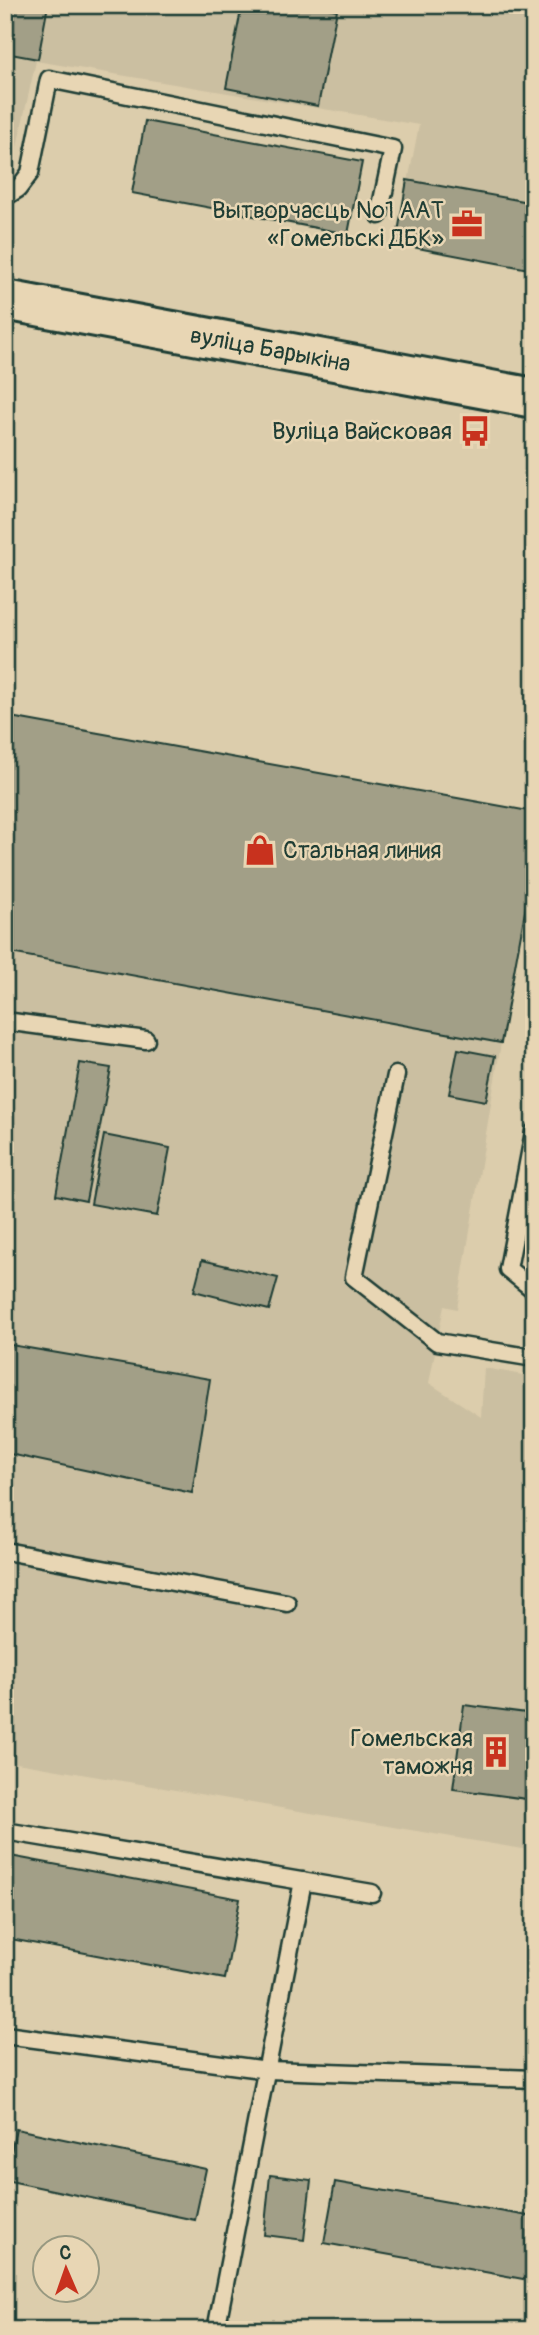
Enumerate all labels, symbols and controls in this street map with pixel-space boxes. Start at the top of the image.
place label: Вытворчасць №1 ААТ «Гомельскі ДБК» [212,196,444,253]
office icon: Вытворчасць №1 ААТ «Гомельскі ДБК» [450,207,484,241]
street label: вуліца Барыкіна [188,321,353,379]
bus stop icon: Вуліца Вайсковая [458,414,492,448]
place label: Вуліца Вайсковая [272,417,452,446]
shop icon: Стальная линия [243,833,277,867]
place label: Стальная линия [283,836,442,865]
place label: Гомельская таможня [350,1724,473,1781]
building icon: Гомельская таможня [479,1735,513,1769]
north arrow [32,2234,102,2304]
text: С [59,2241,72,2265]

